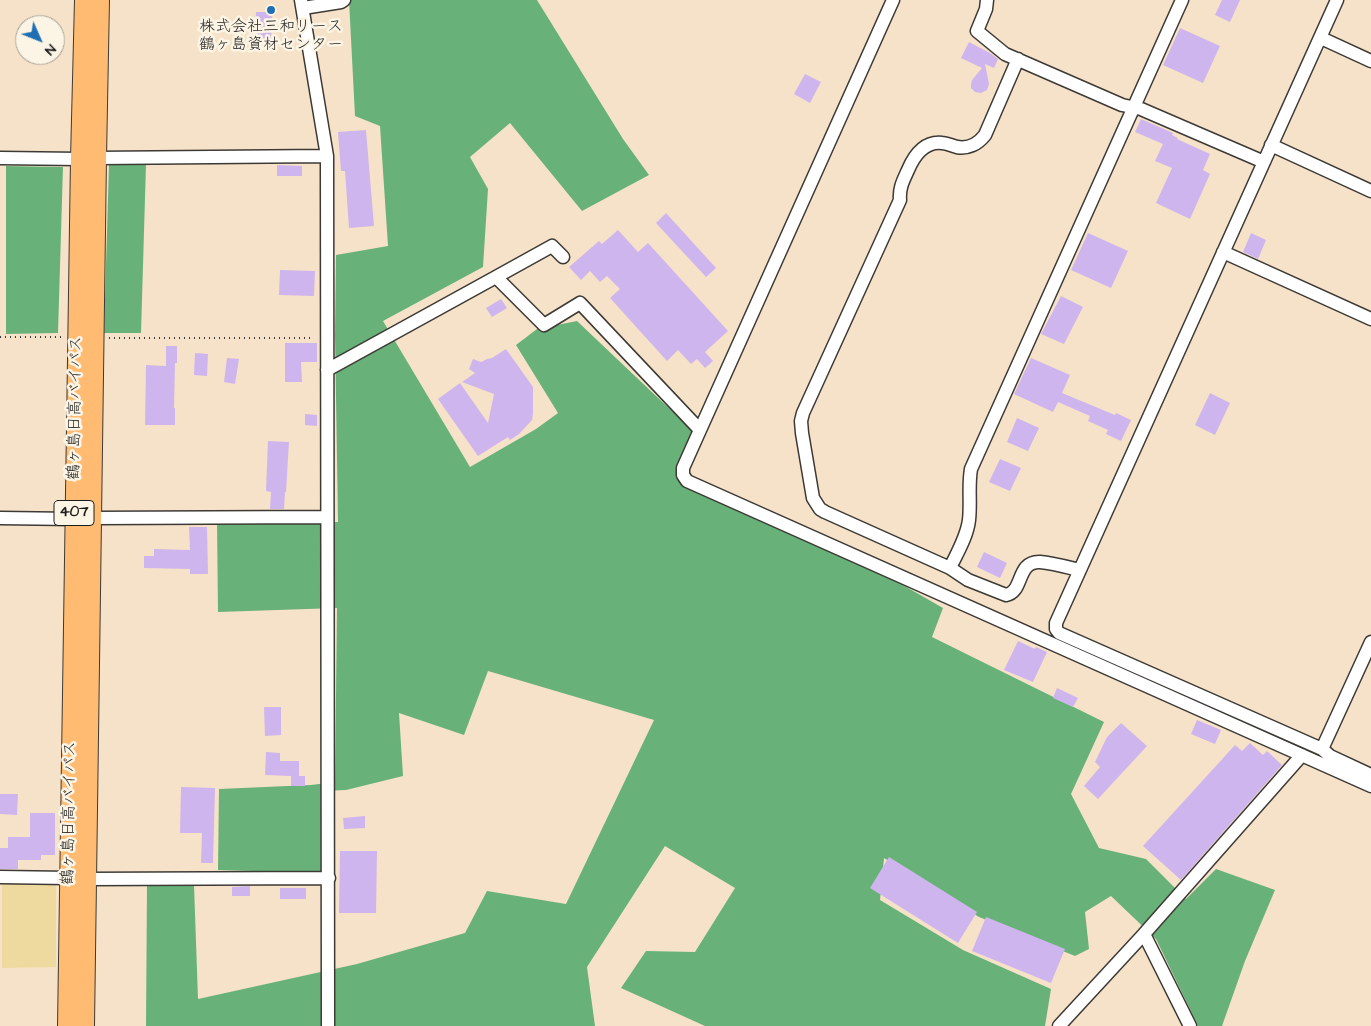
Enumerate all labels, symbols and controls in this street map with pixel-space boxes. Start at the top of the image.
marker: 株式会社三和リース 鶴ヶ島資材センター [265,4,277,16]
north arrow [15,15,65,65]
place label: 株式会社三和リース 鶴ヶ島資材センター [199,18,343,56]
text: N [40,40,60,60]
street label: 鶴ヶ島日高バイパス [65,336,87,480]
road number: 407 [54,500,94,526]
street label: 鶴ヶ島日高バイパス [59,741,81,885]

